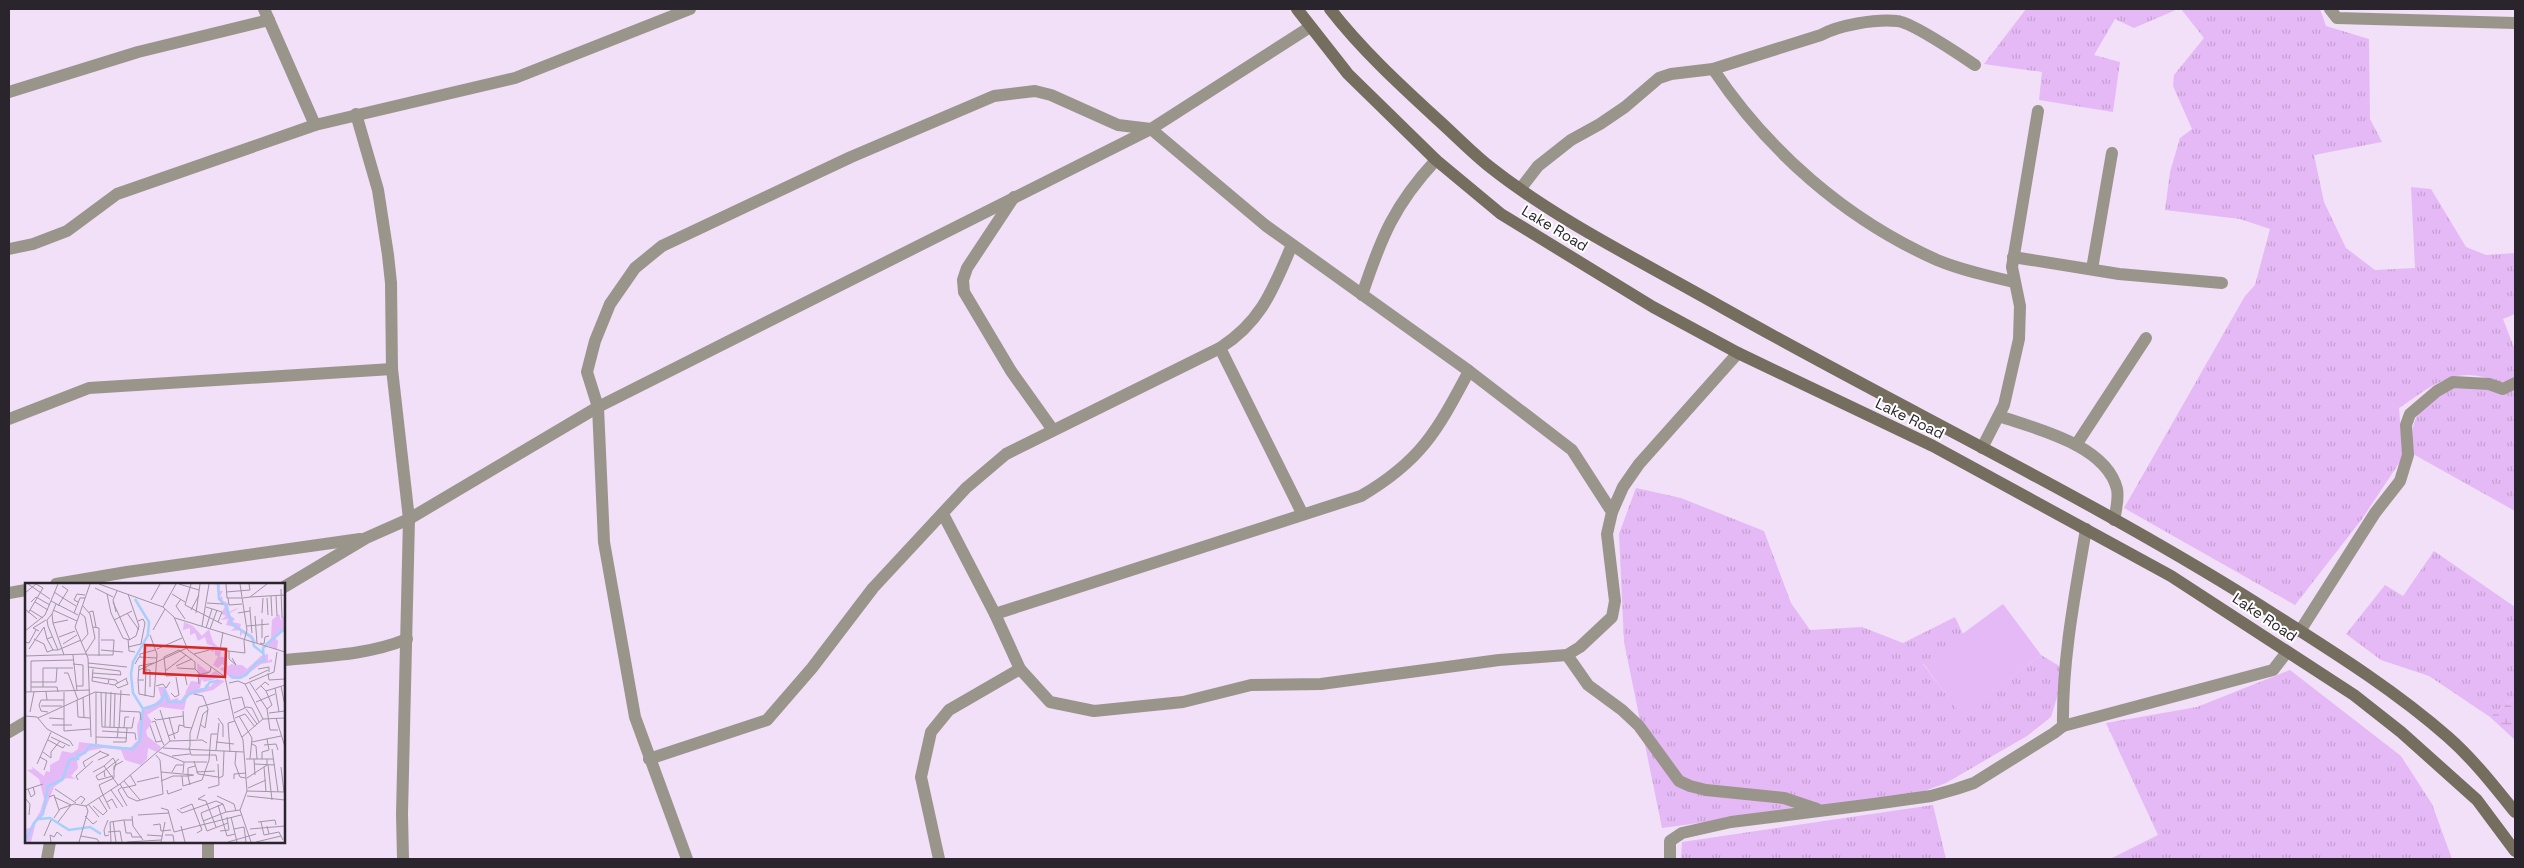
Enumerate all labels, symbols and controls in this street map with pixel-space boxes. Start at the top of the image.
street label: Lake Road [1518,201,1592,255]
street label: Lake Road [1873,393,1947,443]
inset map [25,583,285,843]
street label: Lake Road [2229,588,2301,646]

